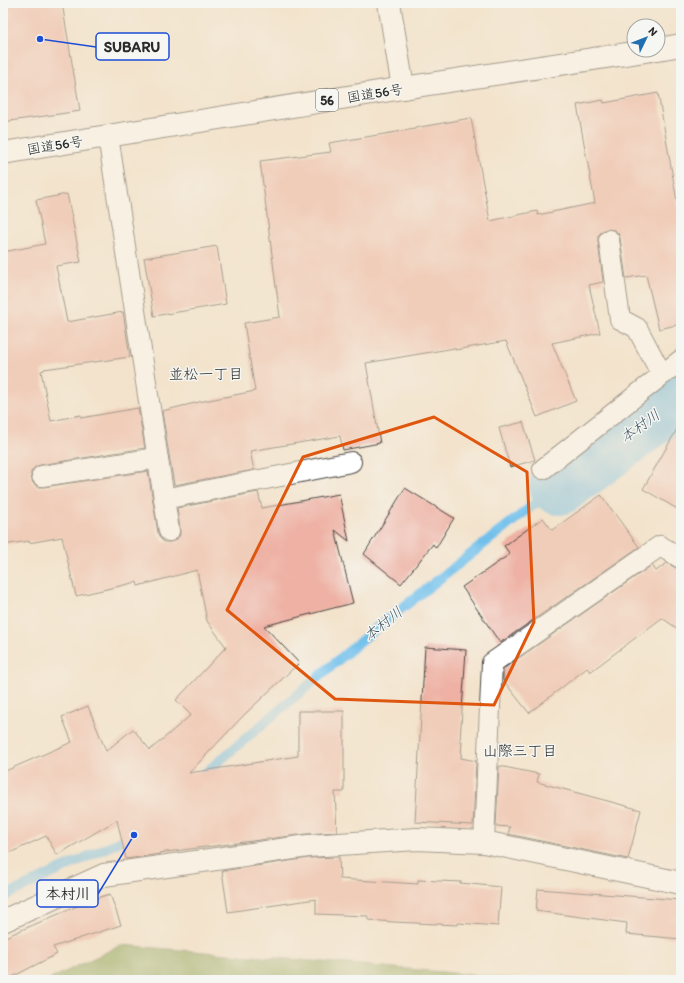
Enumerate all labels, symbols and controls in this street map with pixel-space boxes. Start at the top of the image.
north arrow [626,18,666,58]
text: N [646,24,660,39]
callout: SUBARU [96,33,169,60]
text: SUBARU [104,38,160,56]
street label: 国道56号 [346,81,404,106]
road number: 56 [316,89,338,111]
street label: 国道56号 [26,133,84,158]
district label: 並松一丁目 [168,365,244,383]
water label: 本村川 [617,405,663,447]
water label: 本村川 [360,603,406,645]
district label: 山際三丁目 [482,742,558,760]
callout: 本村川 [37,880,98,907]
text: 本村川 [45,885,91,903]

